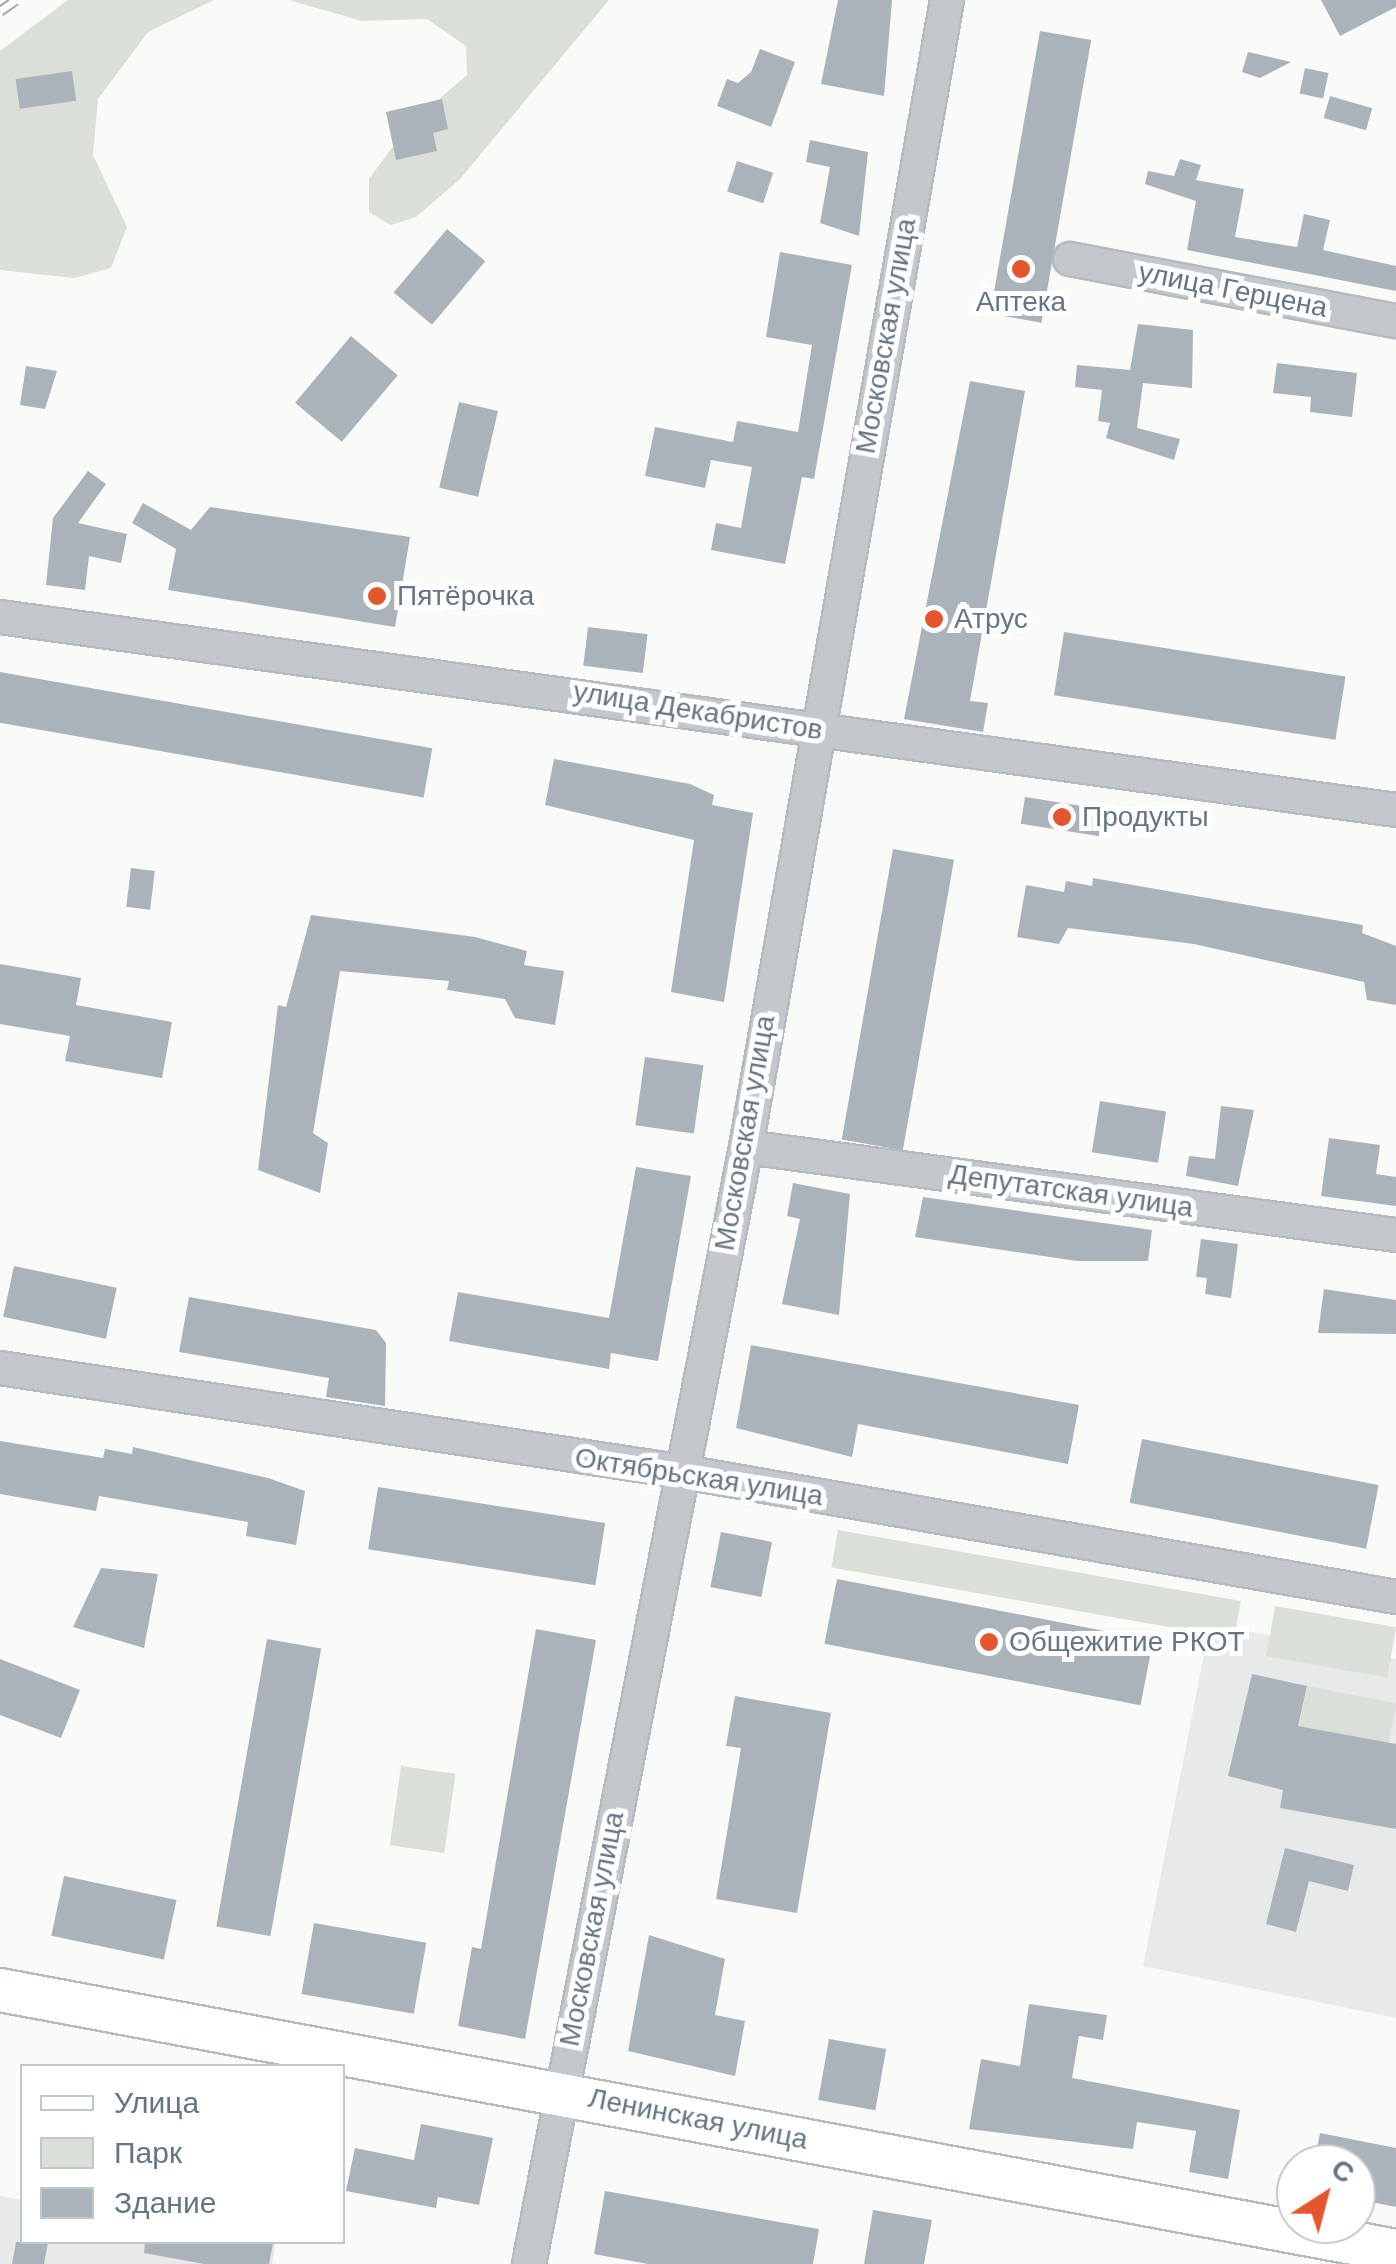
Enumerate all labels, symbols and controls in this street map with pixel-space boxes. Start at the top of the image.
street label: Московская улица [849,216,923,456]
street label: улица Герцена [1136,255,1330,325]
marker: Аптека [1010,258,1032,280]
place label: Аптека [976,285,1066,319]
place label: Пятёрочка [397,579,534,613]
marker: Пятёрочка [366,585,388,607]
place label: Атрус [954,602,1028,636]
marker: Атрус [923,608,945,630]
street label: улица Декабристов [571,675,825,747]
place label: Продукты [1082,800,1209,834]
marker: Продукты [1051,806,1073,828]
street label: Московская улица [708,1013,782,1253]
street label: Депутатская улица [947,1157,1195,1225]
street label: Октябрьская улица [572,1441,826,1513]
place label: Общежитие РКОТ [1009,1625,1245,1659]
marker: Общежитие РКОТ [978,1631,1000,1653]
street label: Московская улица [553,1809,631,2049]
legend [20,2064,345,2244]
street label: Ленинская улица [585,2081,811,2157]
text: Улица [114,2086,199,2119]
text: Парк [114,2136,182,2169]
north arrow [1276,2144,1376,2244]
text: С [1325,2152,1360,2189]
text: Здание [114,2186,216,2219]

